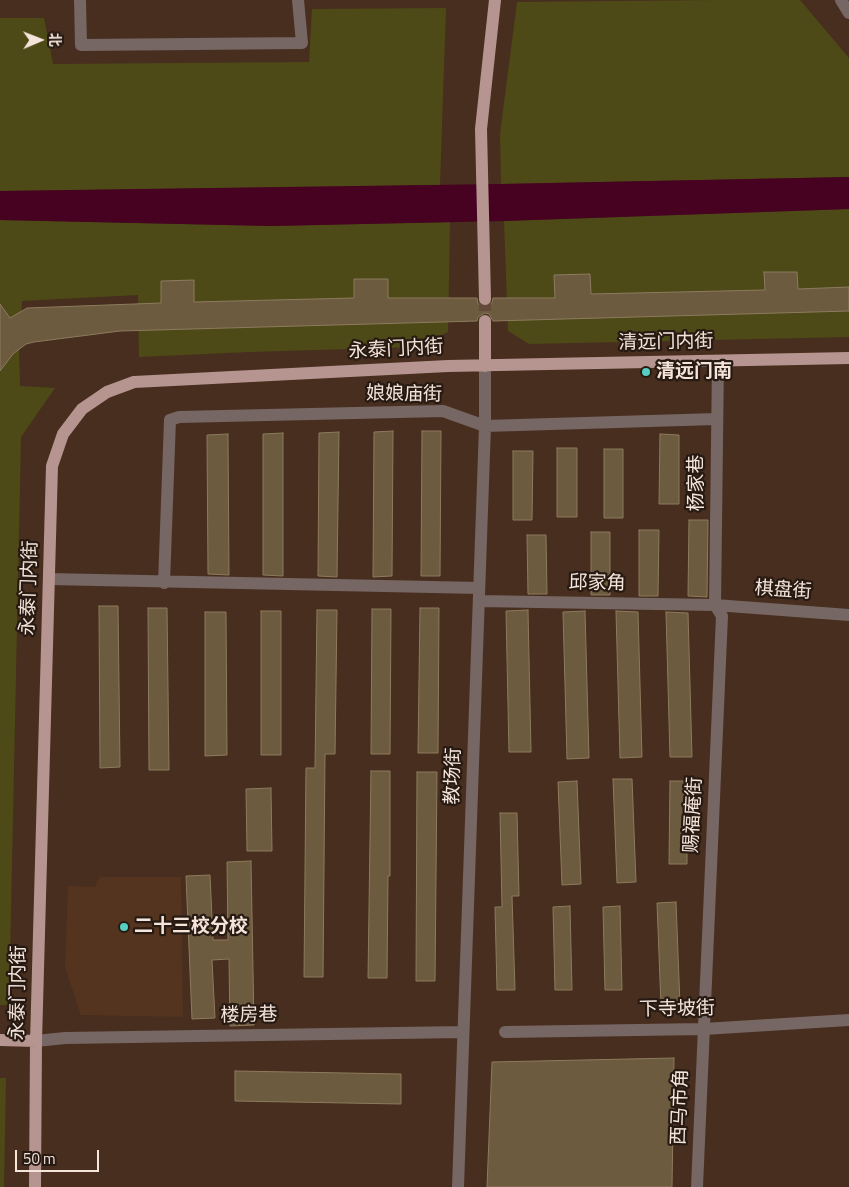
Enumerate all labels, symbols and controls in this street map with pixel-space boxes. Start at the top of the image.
north arrow [15,15,65,65]
text: 北 [45,33,66,47]
street label: 清远门内街 [618,331,714,355]
street label: 永泰门内街 [348,336,444,364]
place label: 清远门南 [656,361,732,383]
marker: 清远门南 [640,366,652,378]
street label: 娘娘庙街 [366,383,442,407]
street label: 杨家巷 [686,455,708,511]
street label: 永泰门内街 [17,540,43,636]
street label: 邱家角 [568,572,626,596]
street label: 棋盘街 [754,578,812,604]
street label: 教场街 [442,747,466,805]
street label: 赐福庵街 [681,776,707,854]
place label: 二十三校分校 [134,916,248,938]
marker: 二十三校分校 [118,921,130,933]
street label: 永泰门内街 [7,945,31,1041]
street label: 下寺坡街 [639,998,715,1022]
street label: 楼房巷 [220,1004,278,1028]
street label: 西马市角 [668,1069,694,1145]
scale bar [18,1140,101,1172]
text: 50 m [23,1147,56,1170]

